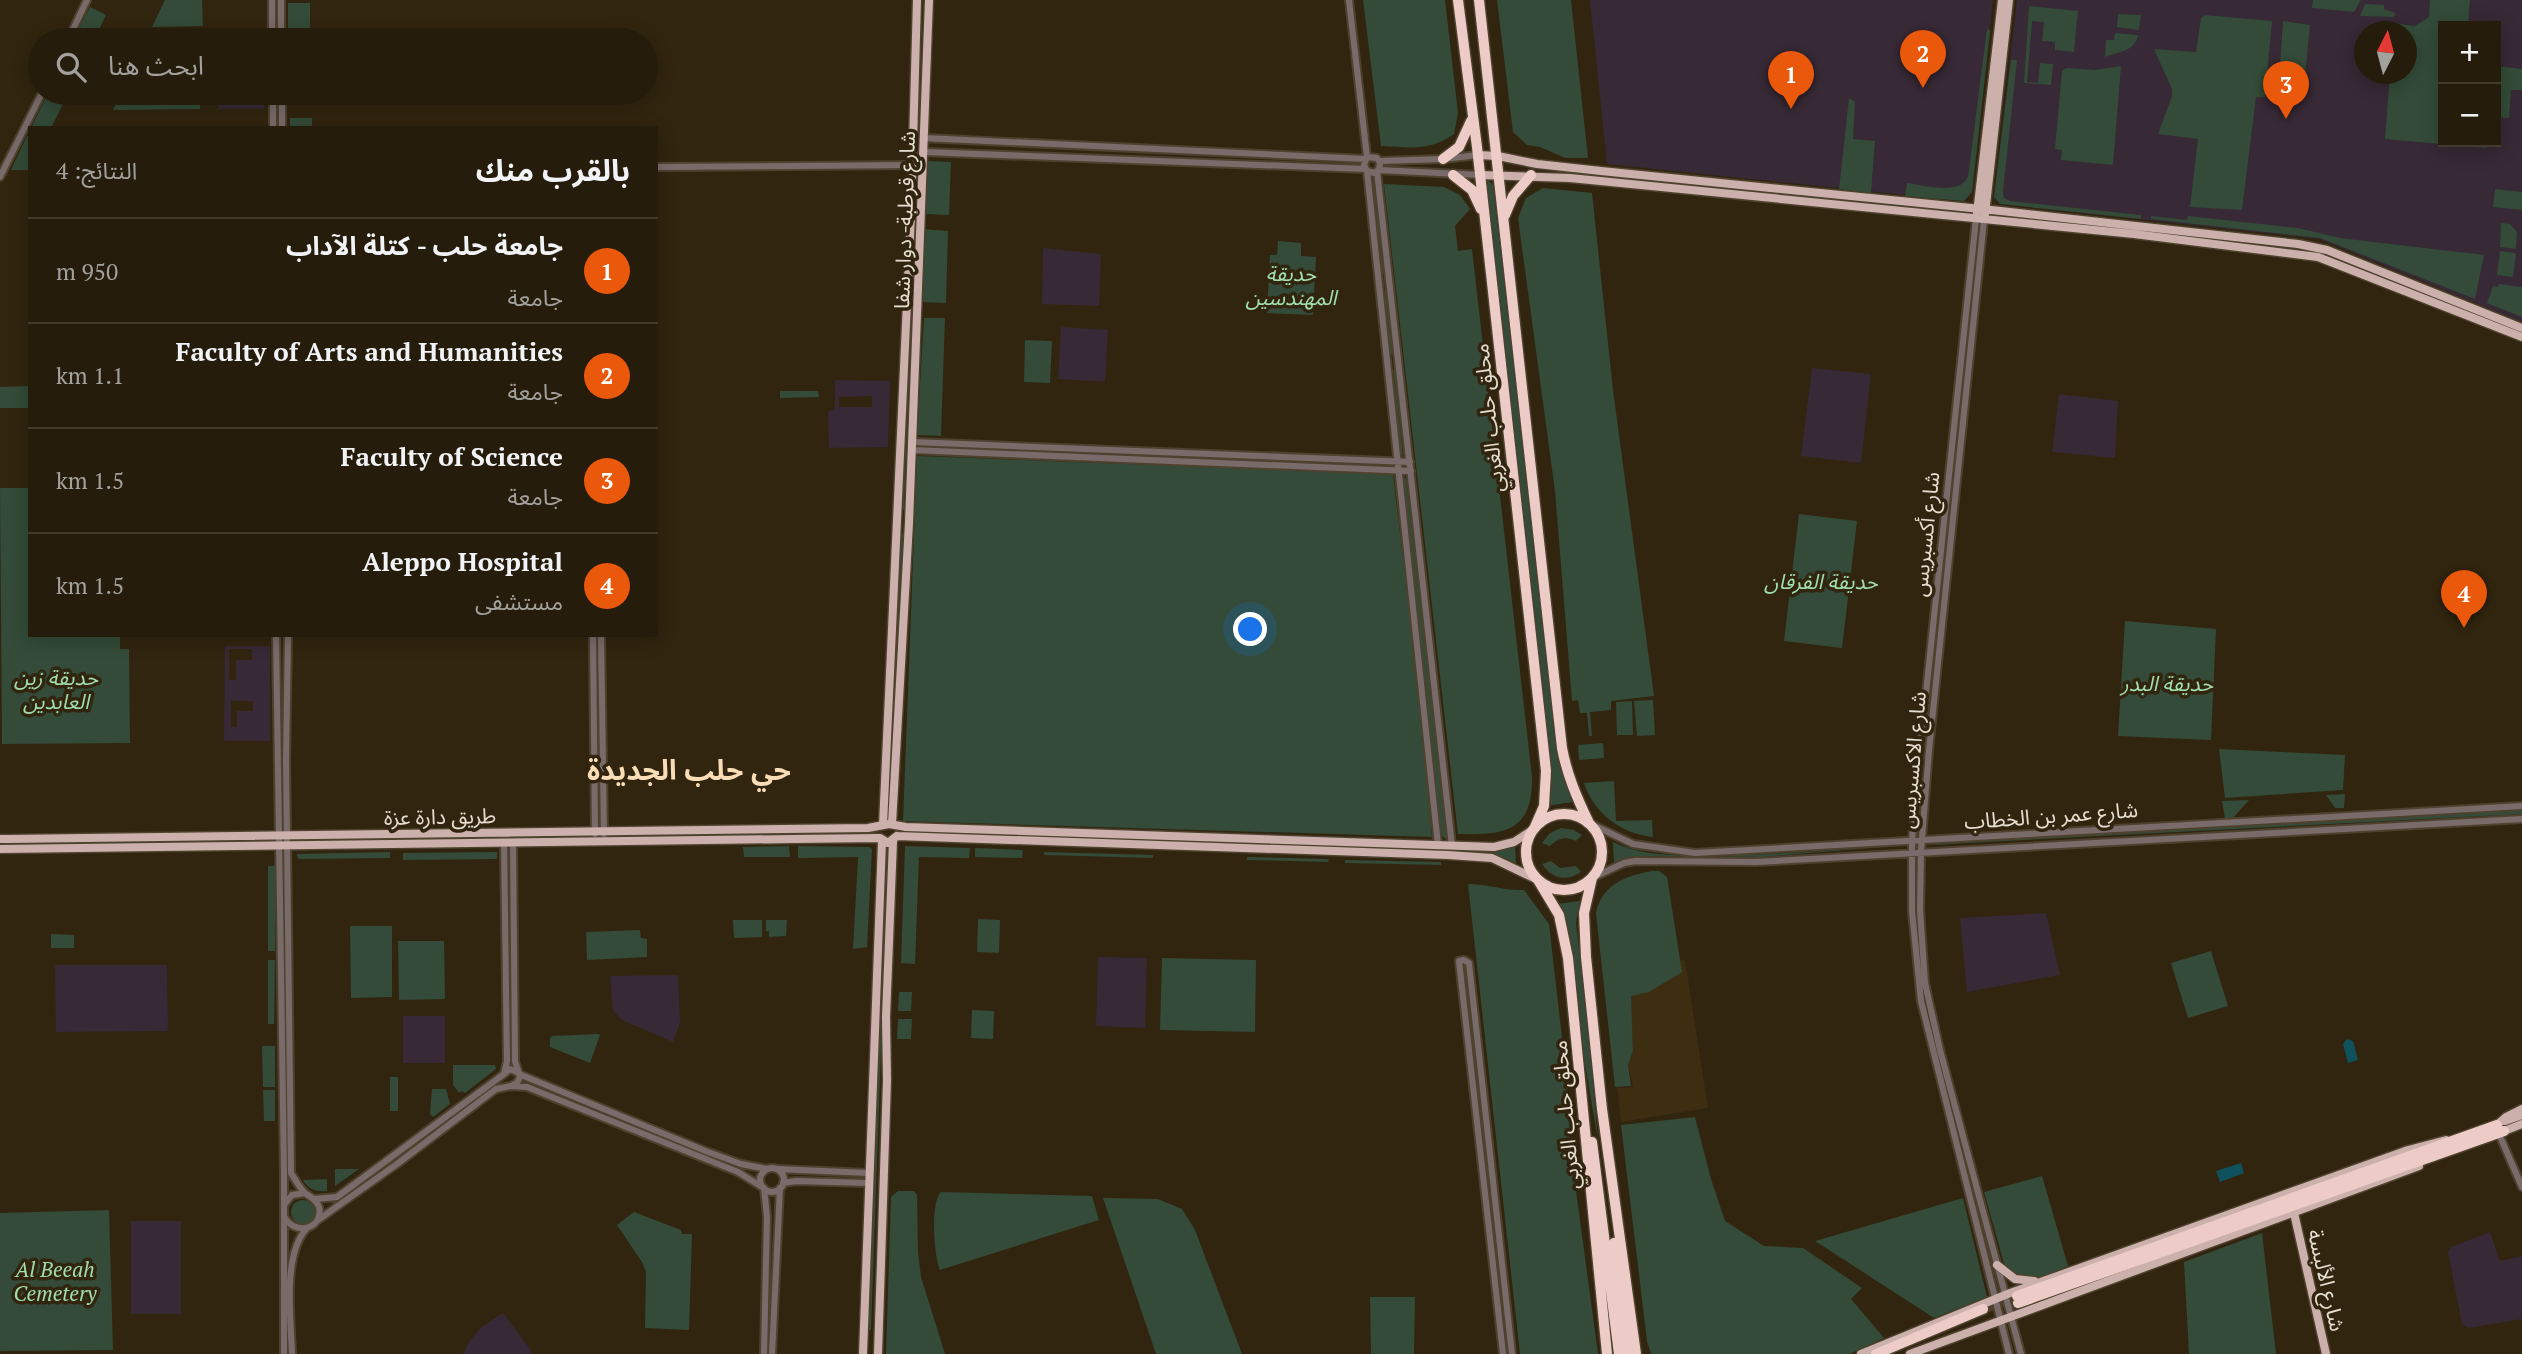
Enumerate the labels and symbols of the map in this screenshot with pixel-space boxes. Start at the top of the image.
north arrow [2354,21,2417,84]
pin: 2 [1900,30,1946,88]
pin: 1 [1768,51,1814,109]
pin: 3 [2263,61,2309,119]
street label: شارع قرطبة- دوار شفا [887,131,923,310]
park label: حديقة المهندسين [1245,259,1339,311]
street label: محلق حلب الغربي [1466,342,1513,494]
street label: شارع أكسبريس [1905,470,1947,598]
park label: حديقة الفرقان [1764,567,1879,595]
pin: 4 [2441,570,2487,628]
your location [1233,612,1267,646]
park label: حديقة زين العابدين [14,663,99,715]
park label: حديقة البدر [2119,669,2214,697]
street label: شارع الاكسبريس [1892,690,1934,830]
district label: حي حلب الجديدة [587,751,791,792]
street label: شارع عمر بن الخطاب [1963,795,2139,837]
street label: طريق دارة عزة [384,801,496,831]
street label: محلق حلب الغربي [1545,1039,1588,1191]
street label: شارع الألبسة [2300,1226,2352,1334]
park label: Al Beeah Cemetery [13,1255,97,1307]

